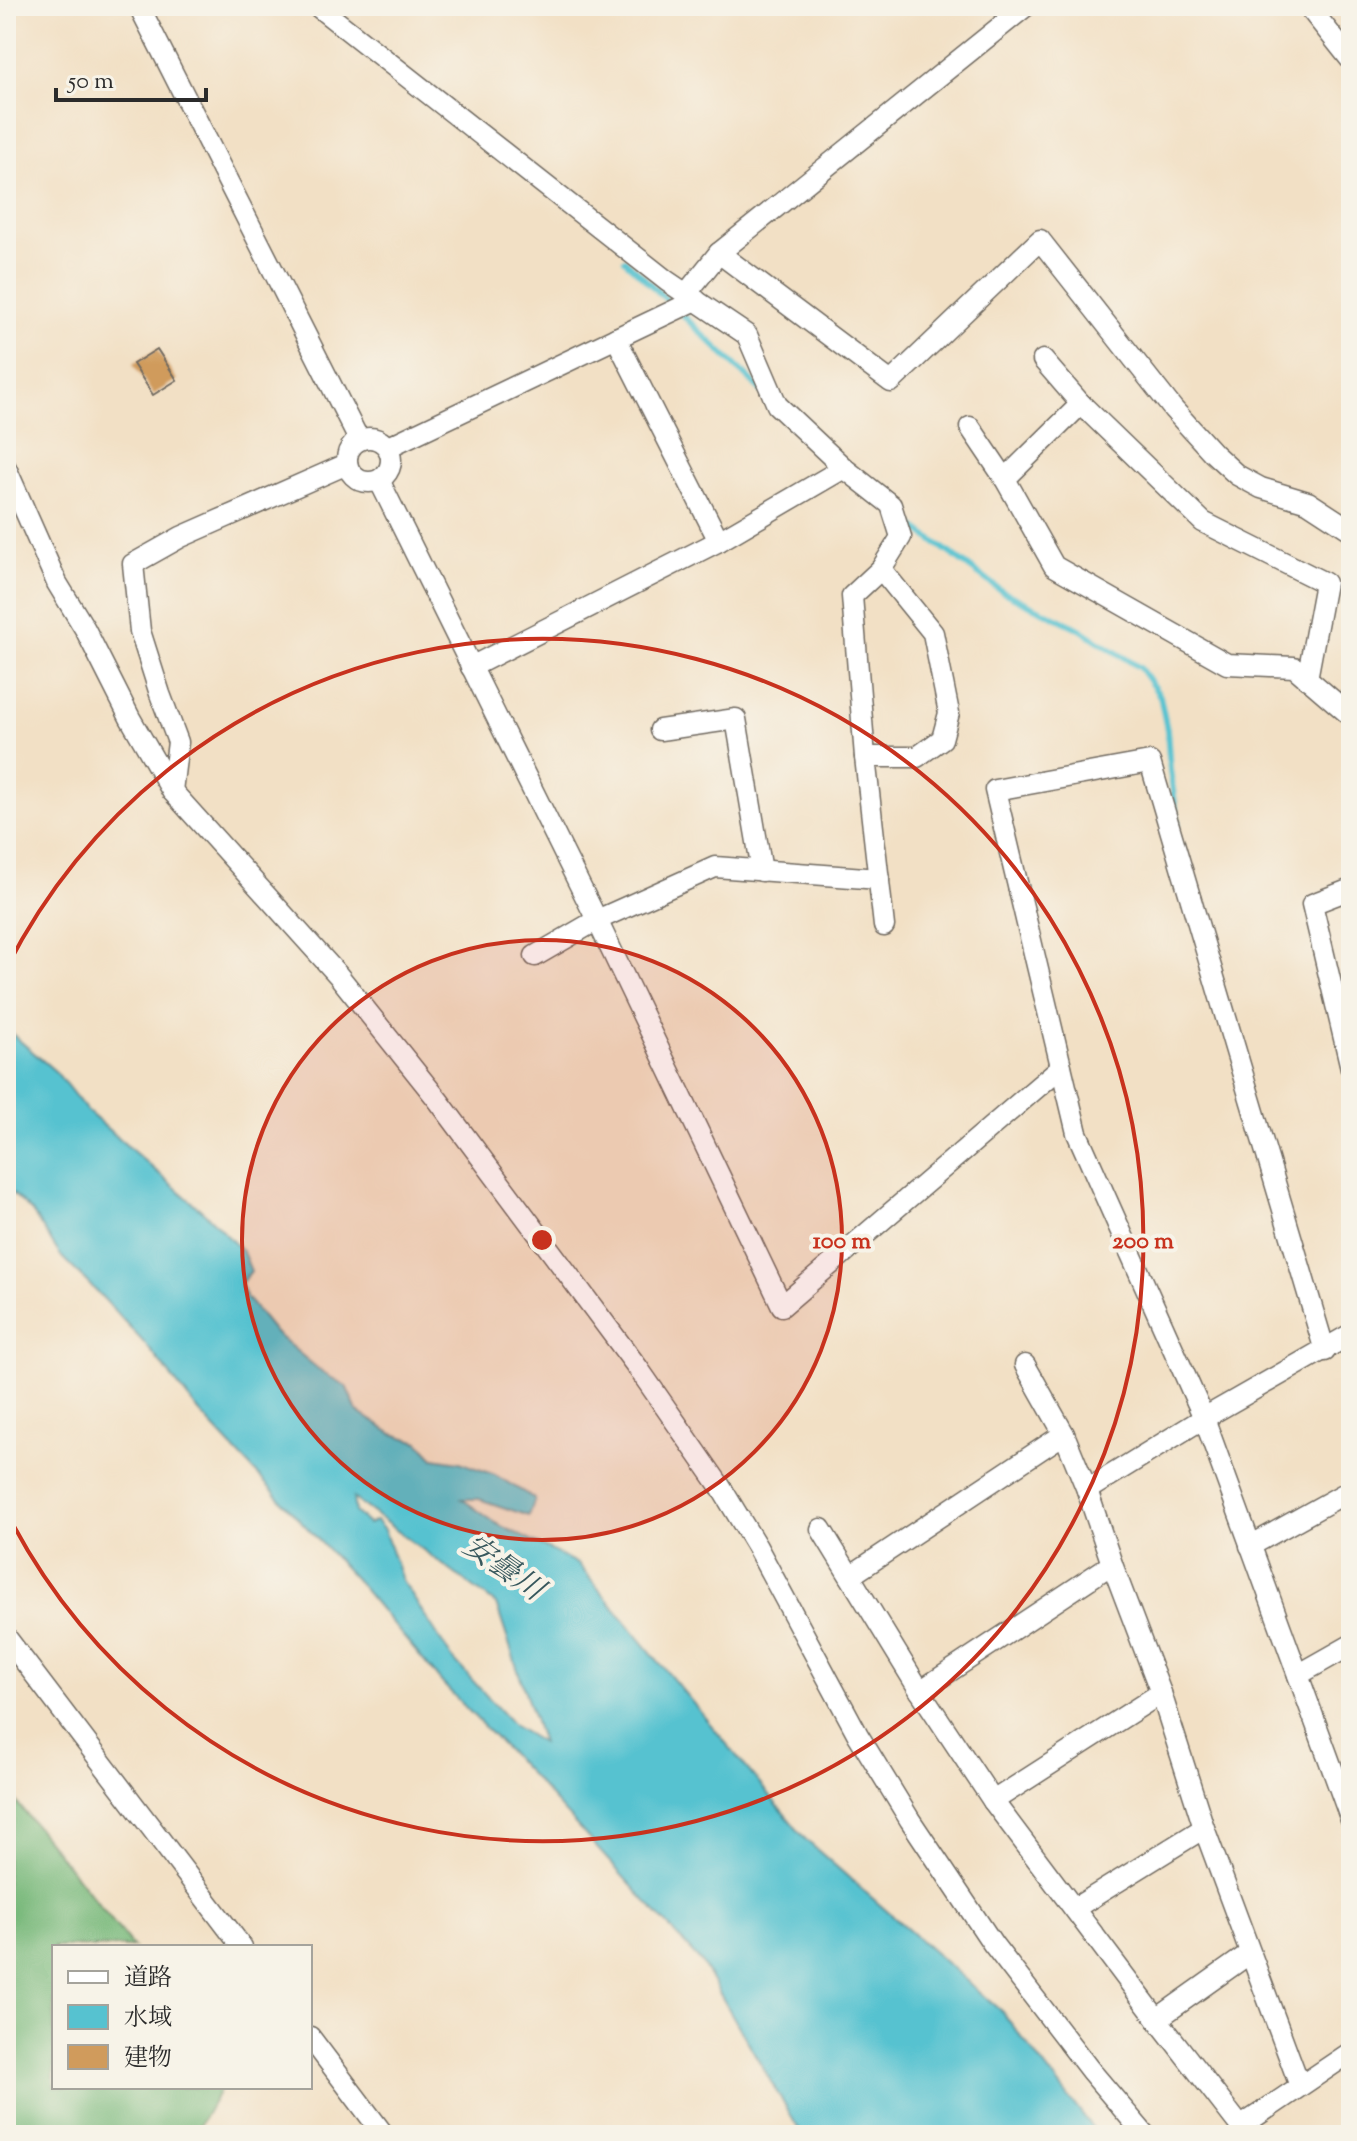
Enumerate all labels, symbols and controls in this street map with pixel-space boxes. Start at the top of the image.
scale bar [56,52,206,102]
text: 50 m [66,65,114,99]
text: 100 m [813,1225,871,1259]
text: 200 m [1112,1225,1174,1259]
centre of rings [528,1226,556,1254]
water label: 安曇川 [453,1526,554,1614]
legend [52,1945,312,2089]
text: 道路 [124,1962,172,1996]
text: 水域 [124,2002,172,2036]
text: 建物 [124,2042,172,2076]

